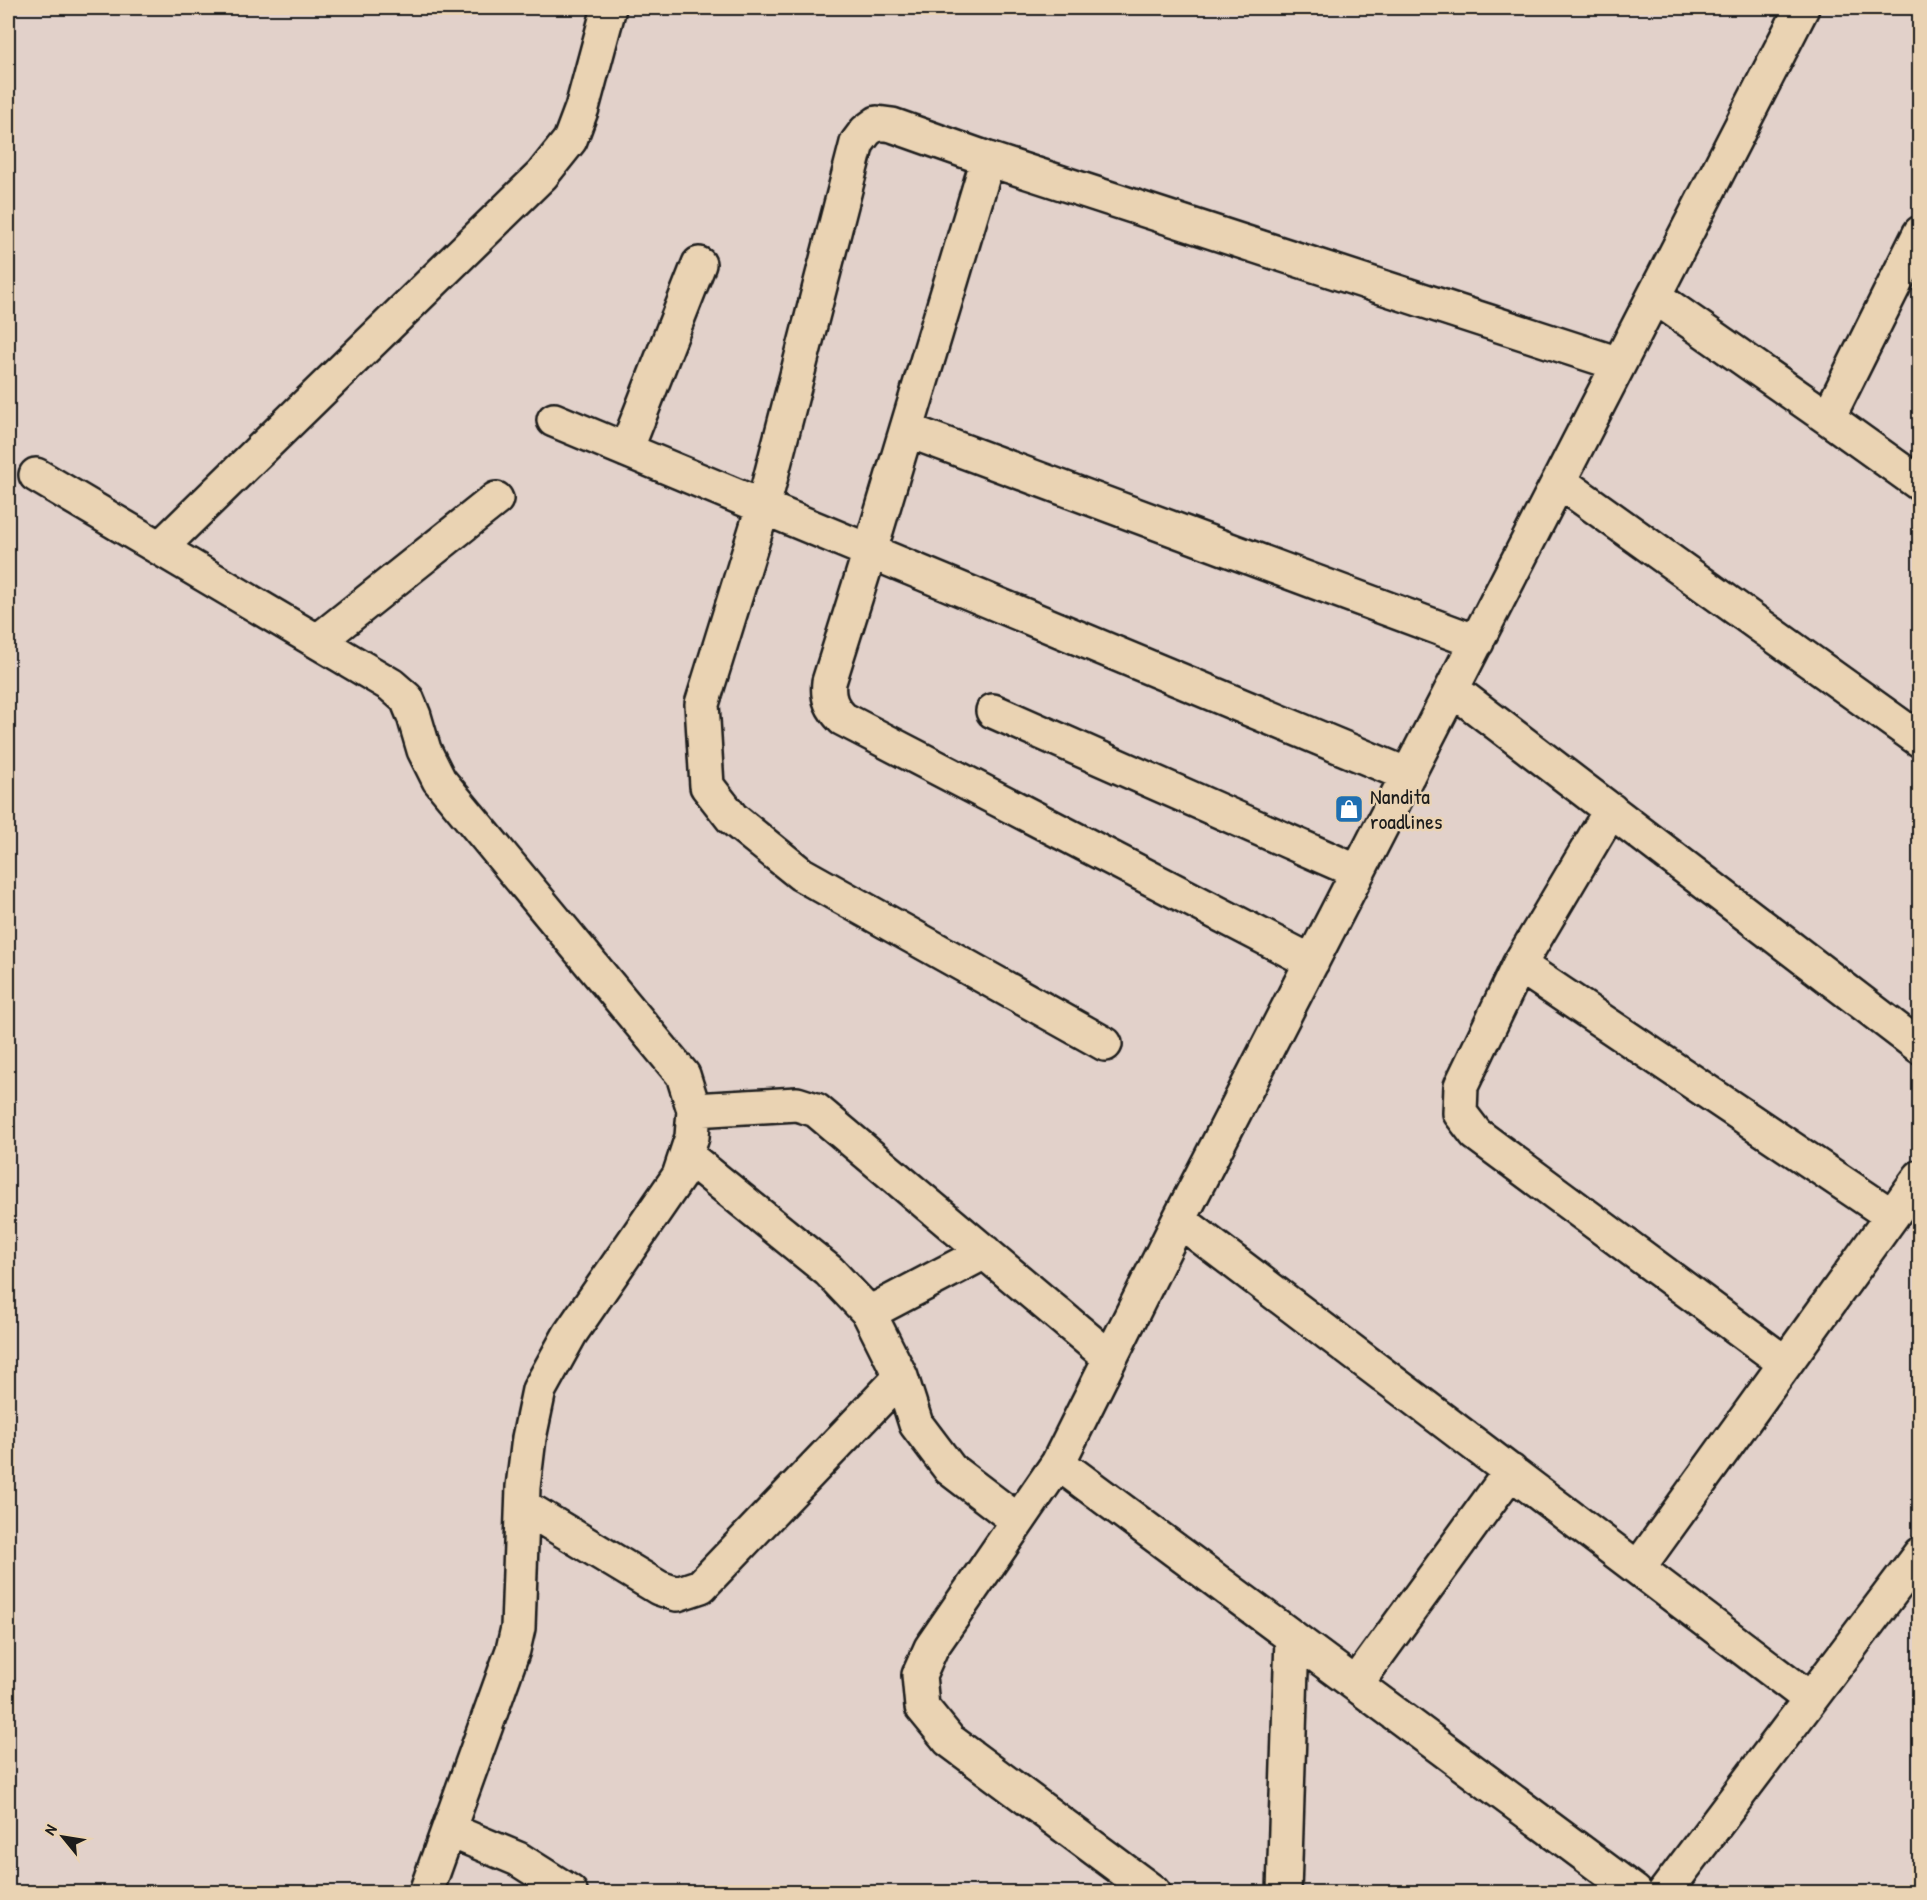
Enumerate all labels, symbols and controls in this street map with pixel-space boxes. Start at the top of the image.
place label: Nandita roadlines [1370,781,1443,836]
shop icon: Nandita roadlines [1333,793,1365,825]
north arrow [33,1807,93,1867]
text: N [38,1820,62,1839]

